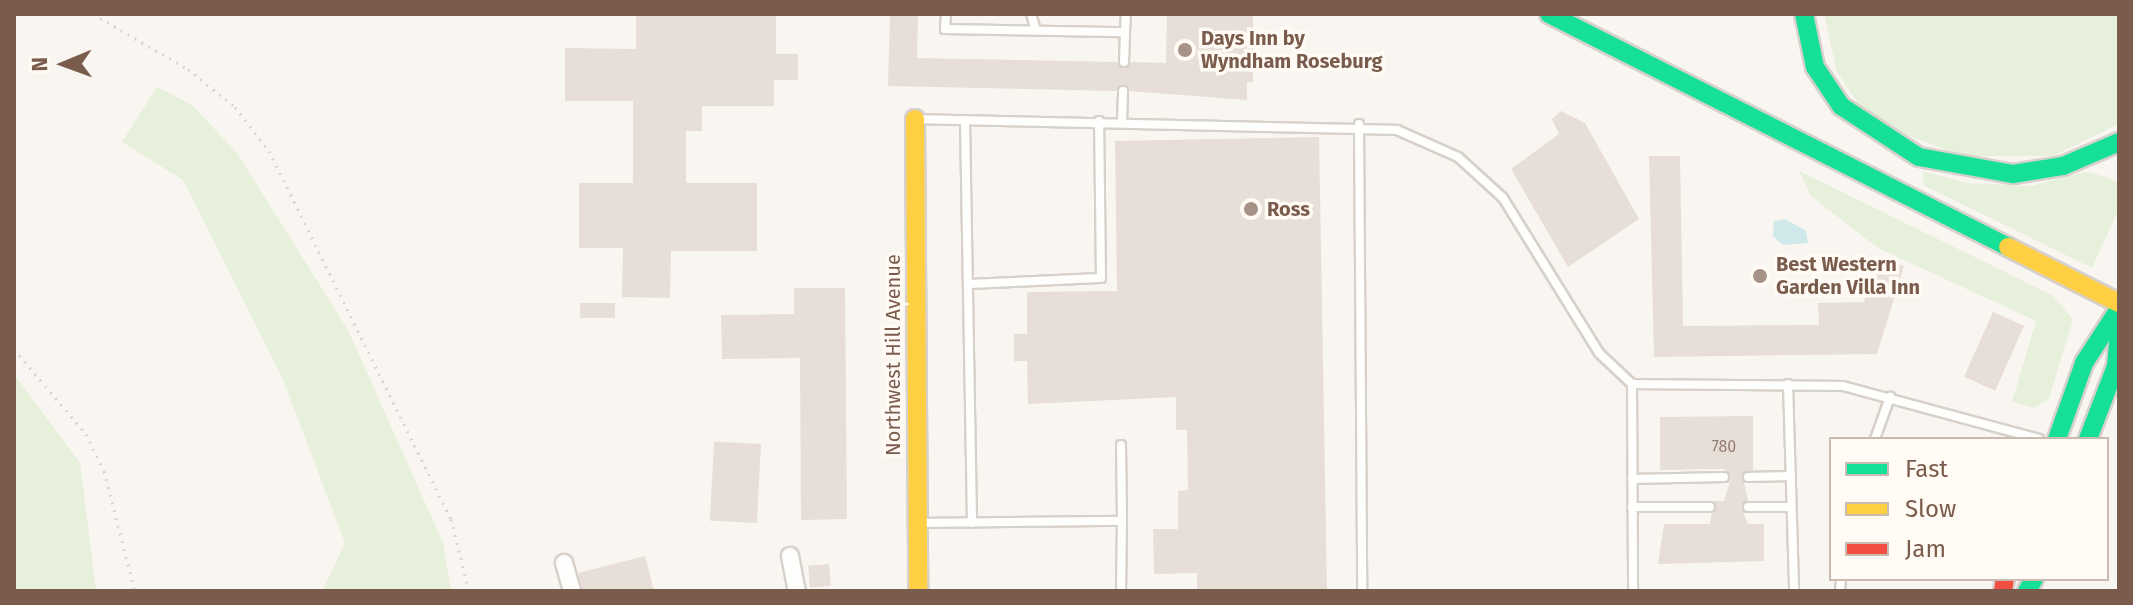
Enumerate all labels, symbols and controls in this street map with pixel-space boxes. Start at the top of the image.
north arrow [24,24,104,104]
place label: Days Inn by Wyndham Roseburg [1201,26,1383,73]
marker: Days Inn by Wyndham Roseburg [1176,41,1194,59]
text: N [26,57,53,72]
place label: Ross [1267,197,1310,221]
marker: Ross [1242,200,1260,218]
place label: Best Western Garden Villa Inn [1776,252,1920,299]
street label: Northwest Hill Avenue [881,254,905,456]
marker: Best Western Garden Villa Inn [1751,267,1769,285]
house number: 780 [1712,437,1736,457]
legend [1829,437,2109,581]
text: Fast [1905,455,1948,483]
text: Slow [1905,495,1956,523]
text: Jam [1905,535,1946,563]

